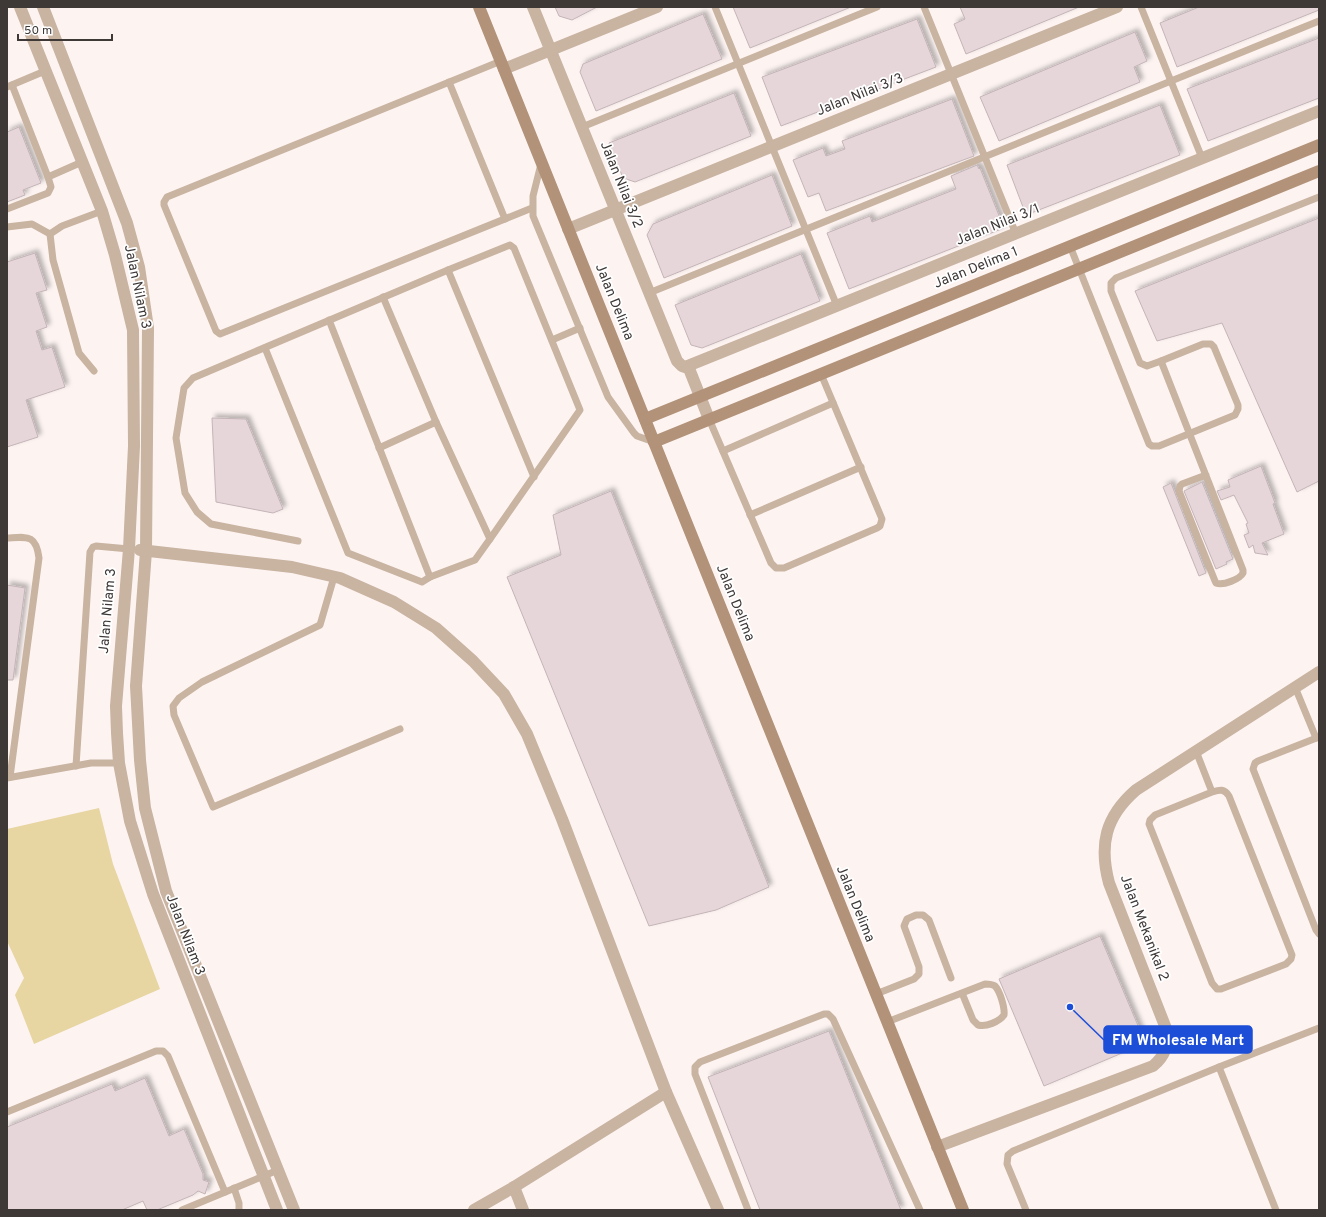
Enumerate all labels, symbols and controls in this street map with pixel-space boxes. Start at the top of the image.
scale bar [18,16,112,42]
text: 50 m [24,23,52,39]
street label: Jalan Nilai 3/3 [814,70,906,120]
street label: Jalan Nilai 3/2 [596,139,646,231]
street label: Jalan Nilai 3/1 [954,200,1042,250]
street label: Jalan Nilam 3 [120,243,154,331]
street label: Jalan Delima 1 [931,243,1021,293]
street label: Jalan Delima [591,261,637,343]
street label: Jalan Delima [712,562,758,644]
street label: Jalan Nilam 3 [96,568,120,654]
street label: Jalan Delima [832,863,878,945]
street label: Jalan Mekanikal 2 [1116,873,1172,983]
street label: Jalan Nilam 3 [162,892,208,978]
callout: FM Wholesale Mart [1104,1026,1252,1053]
text: FM Wholesale Mart [1112,1032,1244,1051]

